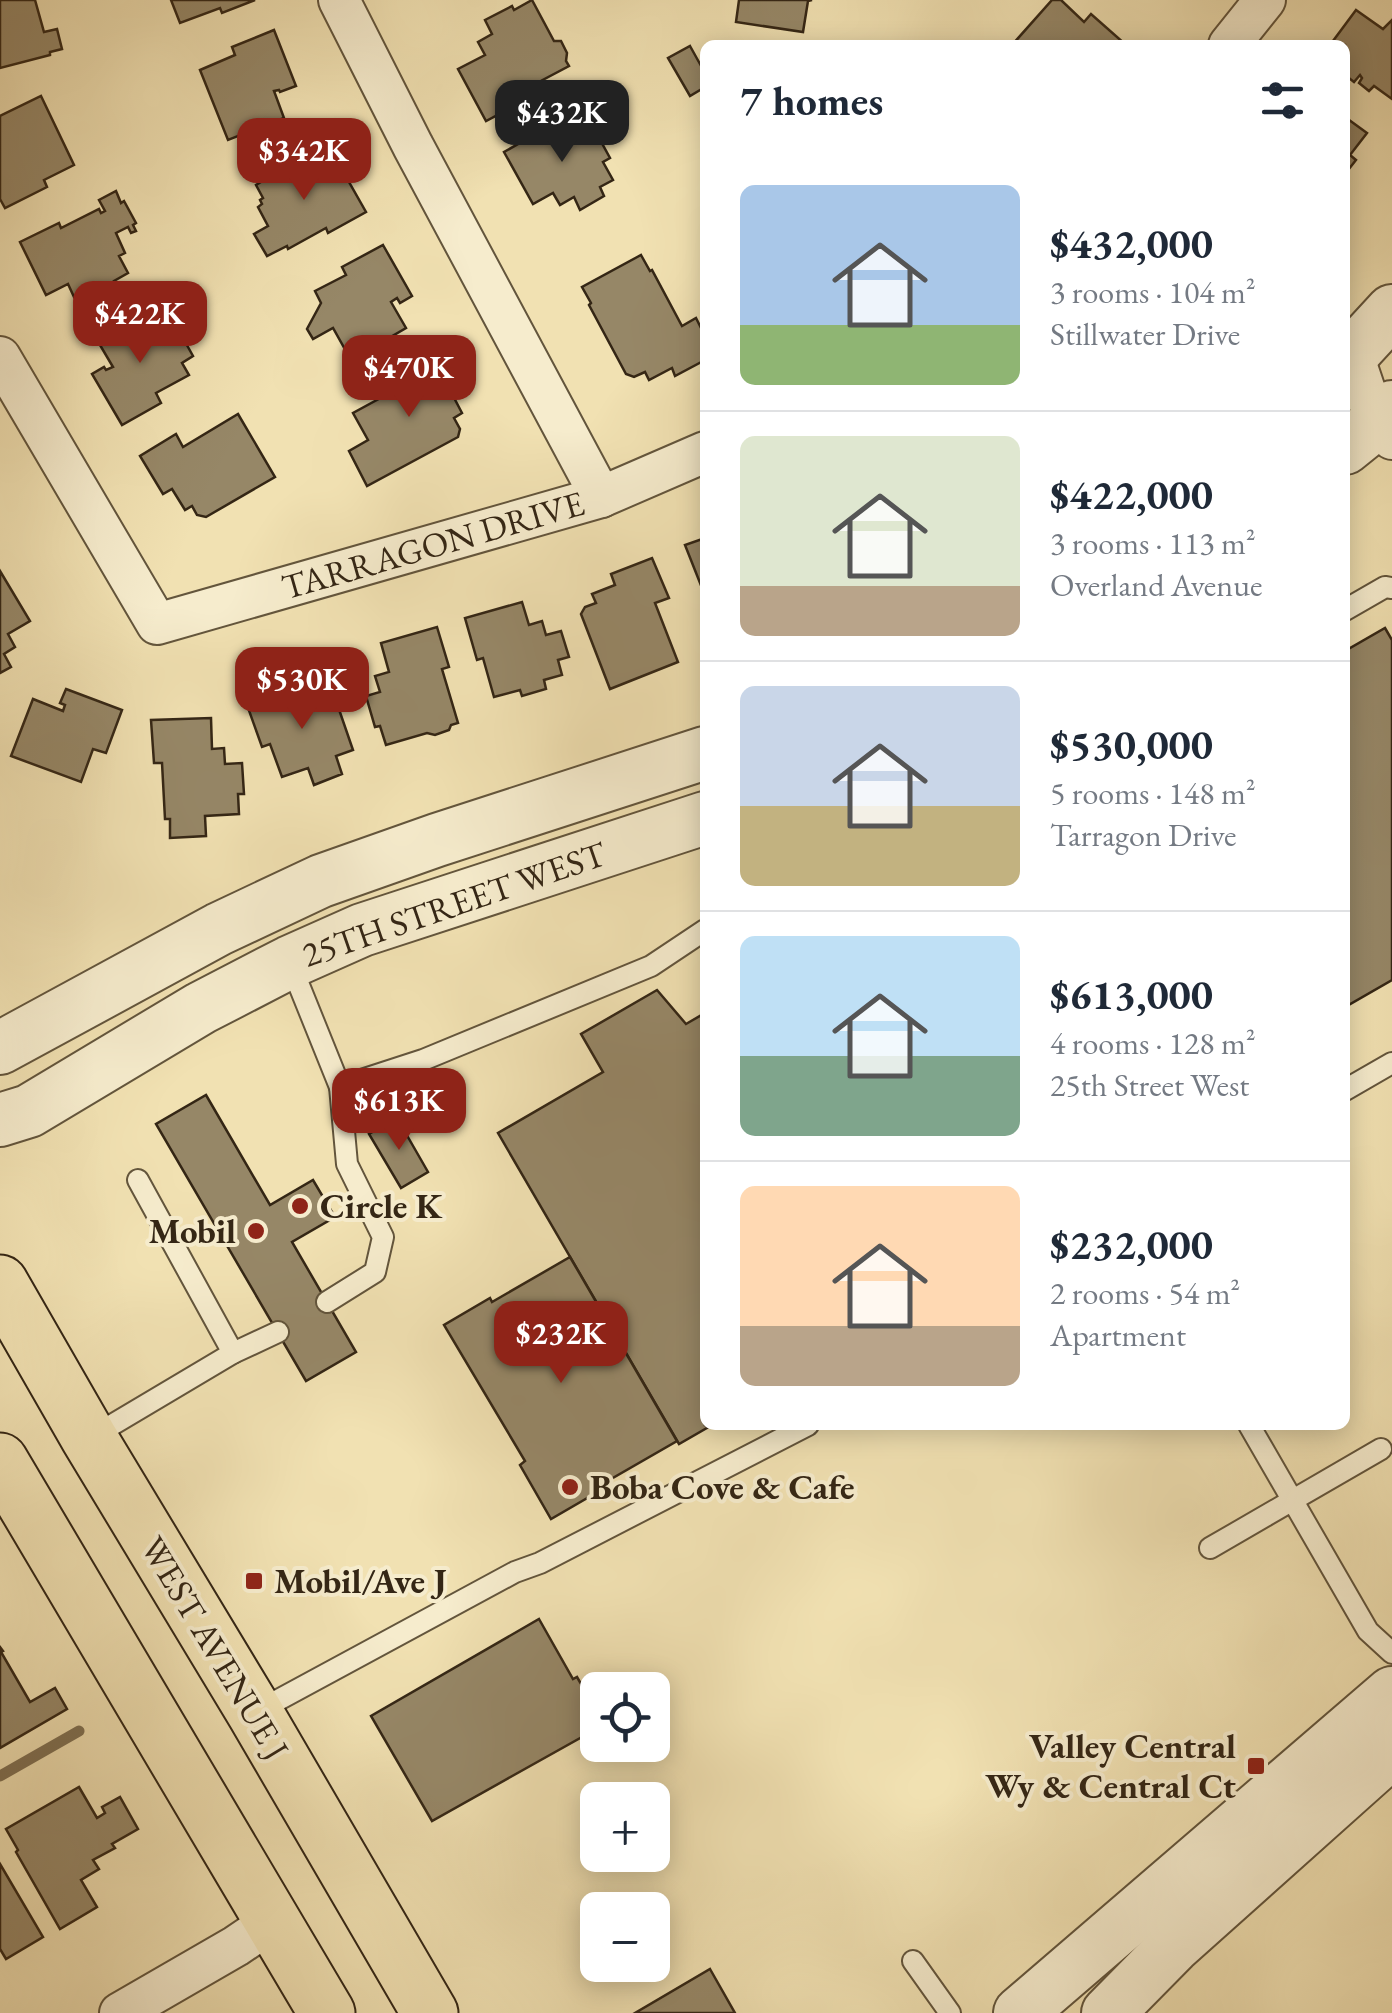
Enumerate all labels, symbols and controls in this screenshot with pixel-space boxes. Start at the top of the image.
text: 7 homes [740,73,883,128]
icon: filters [1255,73,1310,128]
pin: $432K [492,80,632,165]
text: $432K [517,91,607,133]
pin: $342K [234,118,374,203]
text: $342K [259,129,349,171]
text: $432,000 [1050,216,1213,271]
icon: home [820,225,940,345]
text: 3 rooms · 104 m² [1050,271,1256,313]
pin: $422K [70,281,210,366]
text: $422K [95,292,185,334]
text: Stillwater Drive [1050,313,1240,355]
pin: $470K [339,335,479,420]
text: $470K [364,346,454,388]
text: $422,000 [1050,467,1213,522]
icon: home [820,476,940,596]
street label: TARRAGON DRIVE [276,480,589,609]
text: 3 rooms · 113 m² [1050,522,1256,564]
text: Overland Avenue [1050,564,1263,606]
pin: $530K [232,647,372,732]
text: $530K [257,658,347,700]
text: $530,000 [1050,717,1213,772]
icon: home [820,726,940,846]
text: 5 rooms · 148 m² [1050,772,1256,814]
text: Tarragon Drive [1050,814,1236,856]
street label: 25TH STREET WEST [296,830,612,977]
text: $613,000 [1050,967,1213,1022]
icon: home [820,976,940,1096]
text: 4 rooms · 128 m² [1050,1022,1256,1064]
text: 25th Street West [1050,1064,1249,1106]
pin: $613K [329,1068,469,1153]
text: $613K [354,1079,444,1121]
place label: Circle K [320,1183,444,1228]
marker: Circle K [289,1195,311,1217]
place label: Mobil [149,1208,236,1253]
text: $232,000 [1050,1217,1213,1272]
marker: Mobil [245,1220,267,1242]
icon: home [820,1226,940,1346]
text: 2 rooms · 54 m² [1050,1272,1240,1314]
pin: $232K [491,1301,631,1386]
text: $232K [516,1312,606,1354]
text: Apartment [1050,1314,1186,1356]
place label: Boba Cove & Cafe [590,1464,855,1509]
marker: Boba Cove & Cafe [559,1476,581,1498]
street label: WEST AVENUE J [131,1528,300,1768]
place label: Mobil/Ave J [274,1558,446,1603]
marker: Mobil/Ave J [243,1570,265,1592]
map controls [580,1672,670,1982]
button: locate [580,1672,670,1762]
place label: Valley Central Wy & Central Ct [985,1723,1236,1808]
marker: Valley Central Wy & Central Ct [1245,1755,1267,1777]
button: + [580,1782,670,1872]
button: − [580,1892,670,1982]

